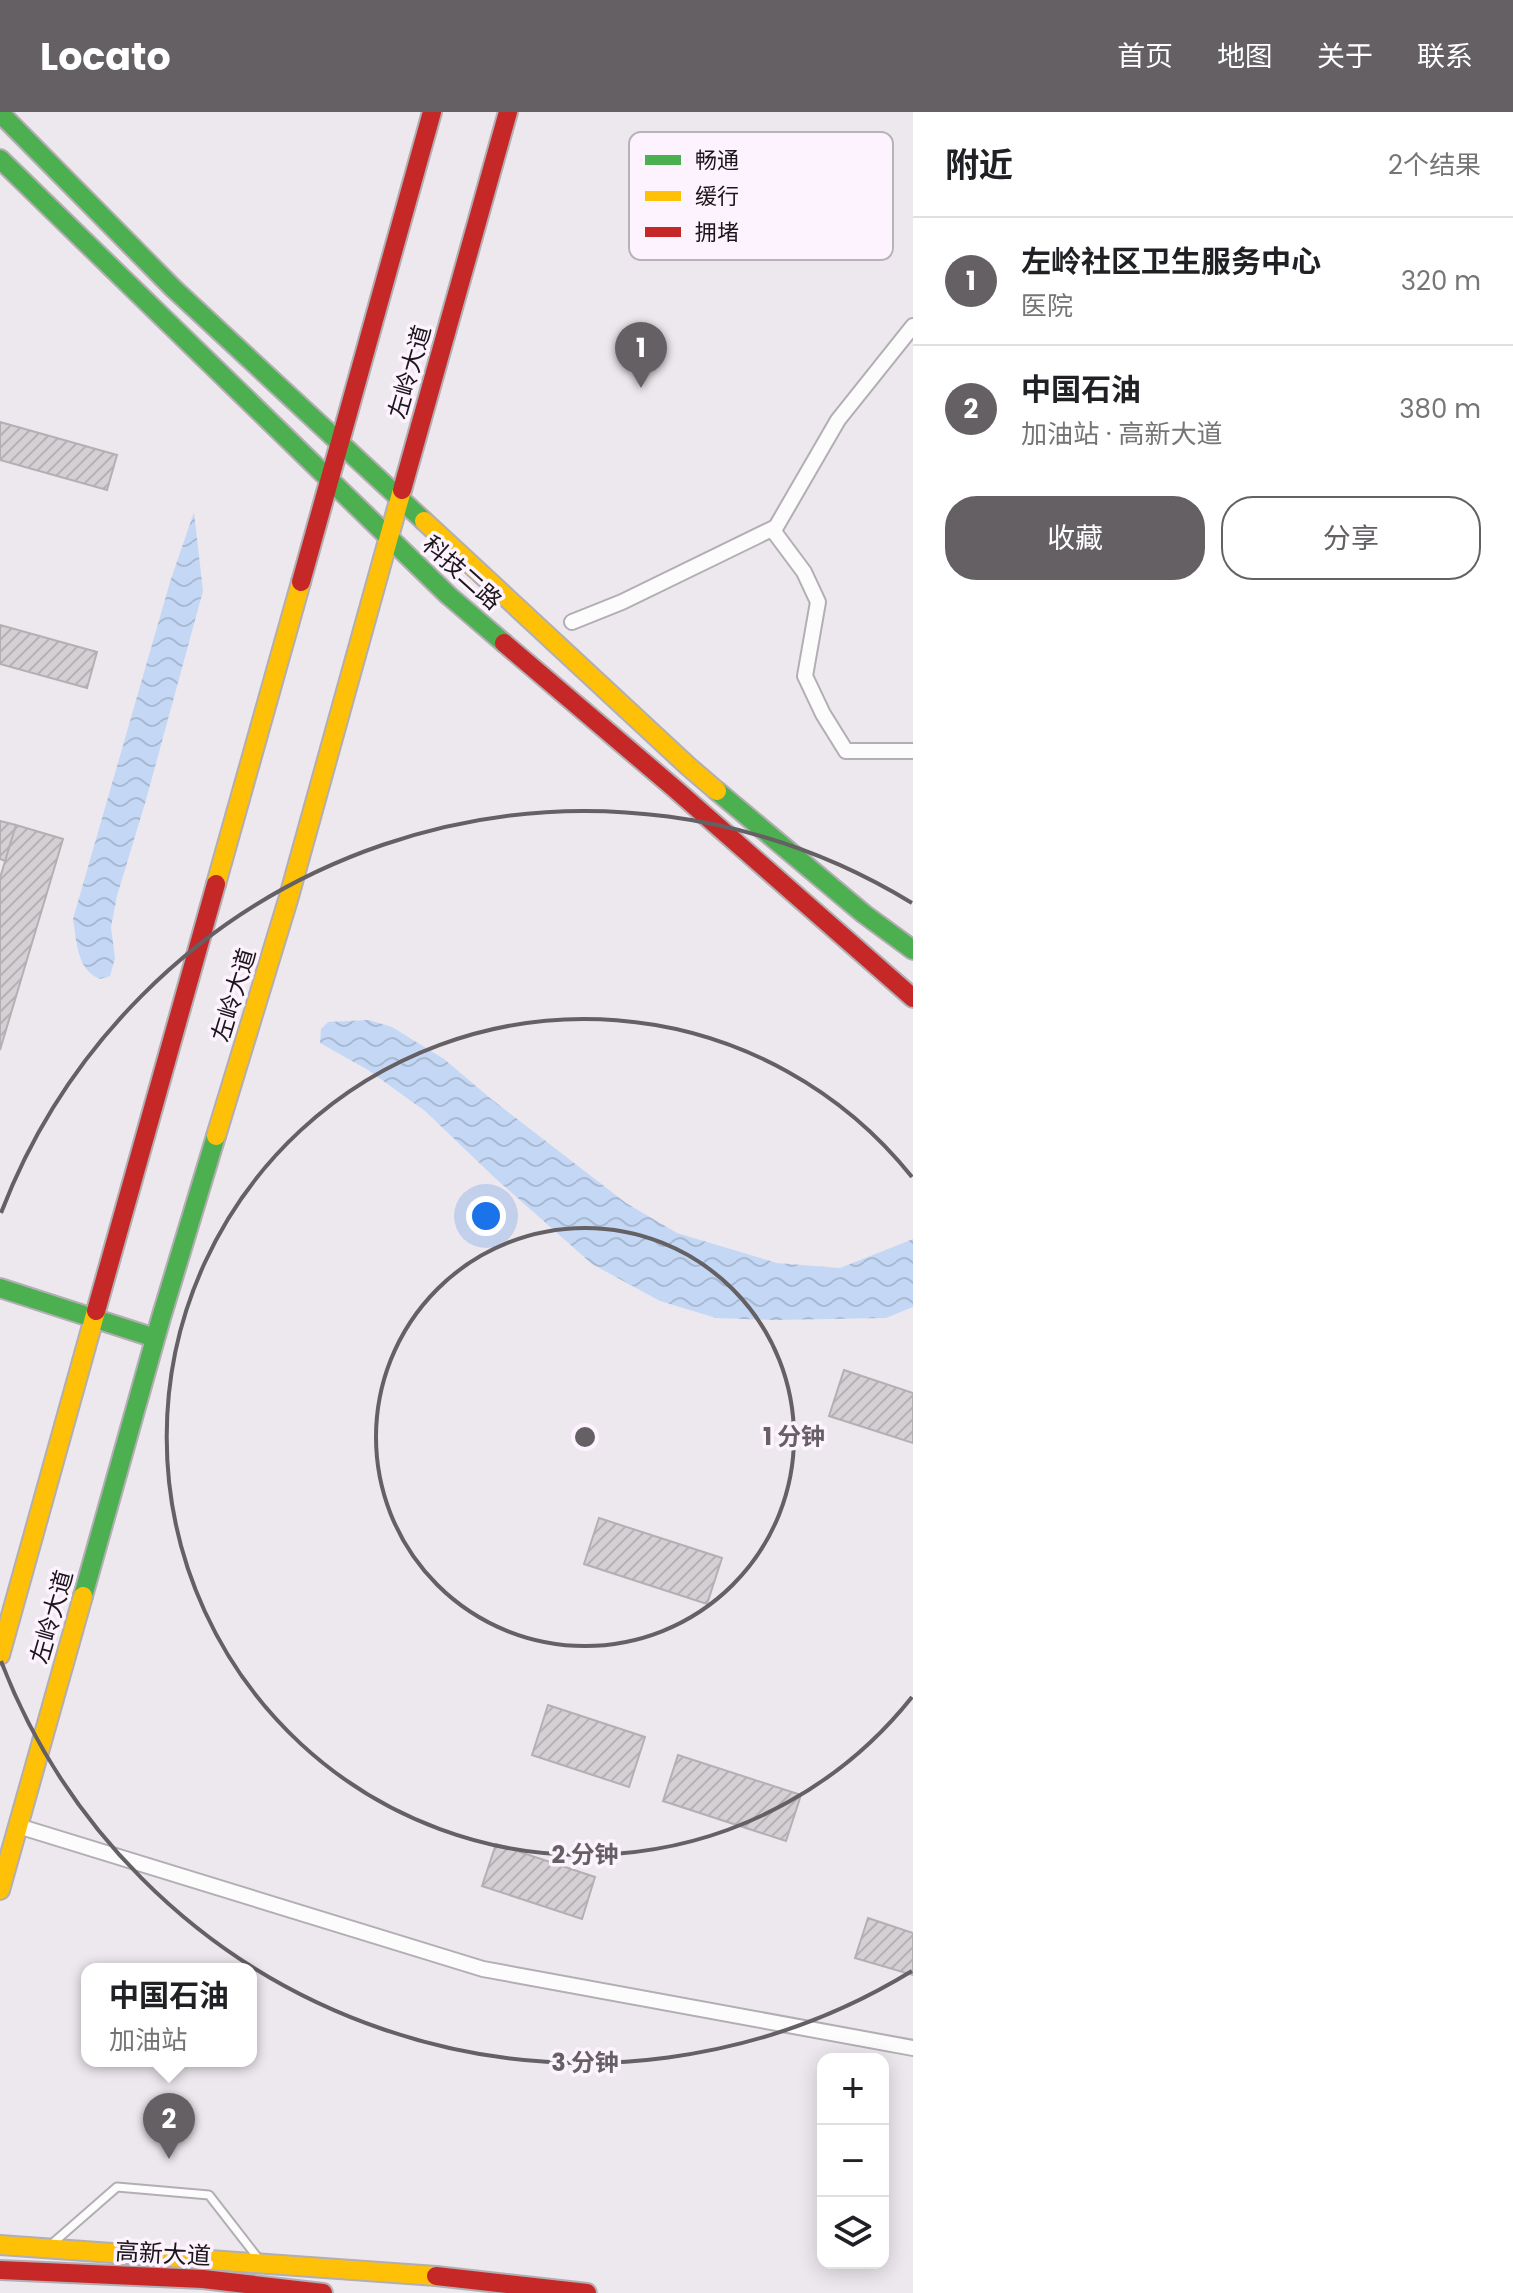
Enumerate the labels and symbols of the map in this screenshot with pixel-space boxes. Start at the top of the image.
legend [629,132,893,260]
text: 畅通 [695,145,739,176]
text: 缓行 [695,181,739,212]
text: 拥堵 [695,217,739,248]
street label: 左岭大道 [380,321,439,423]
pin: 1 [615,322,667,388]
street label: 科技二路 [416,528,509,617]
street label: 左岭大道 [204,944,263,1046]
your location [466,1196,506,1236]
text: 1 分钟 [763,1420,825,1453]
centre of rings [571,1423,599,1451]
street label: 左岭大道 [22,1566,81,1668]
text: 2 分钟 [552,1838,618,1871]
text: 3 分钟 [551,2046,619,2079]
pin: 2 [143,2093,195,2159]
street label: 高新大道 [114,2235,212,2272]

